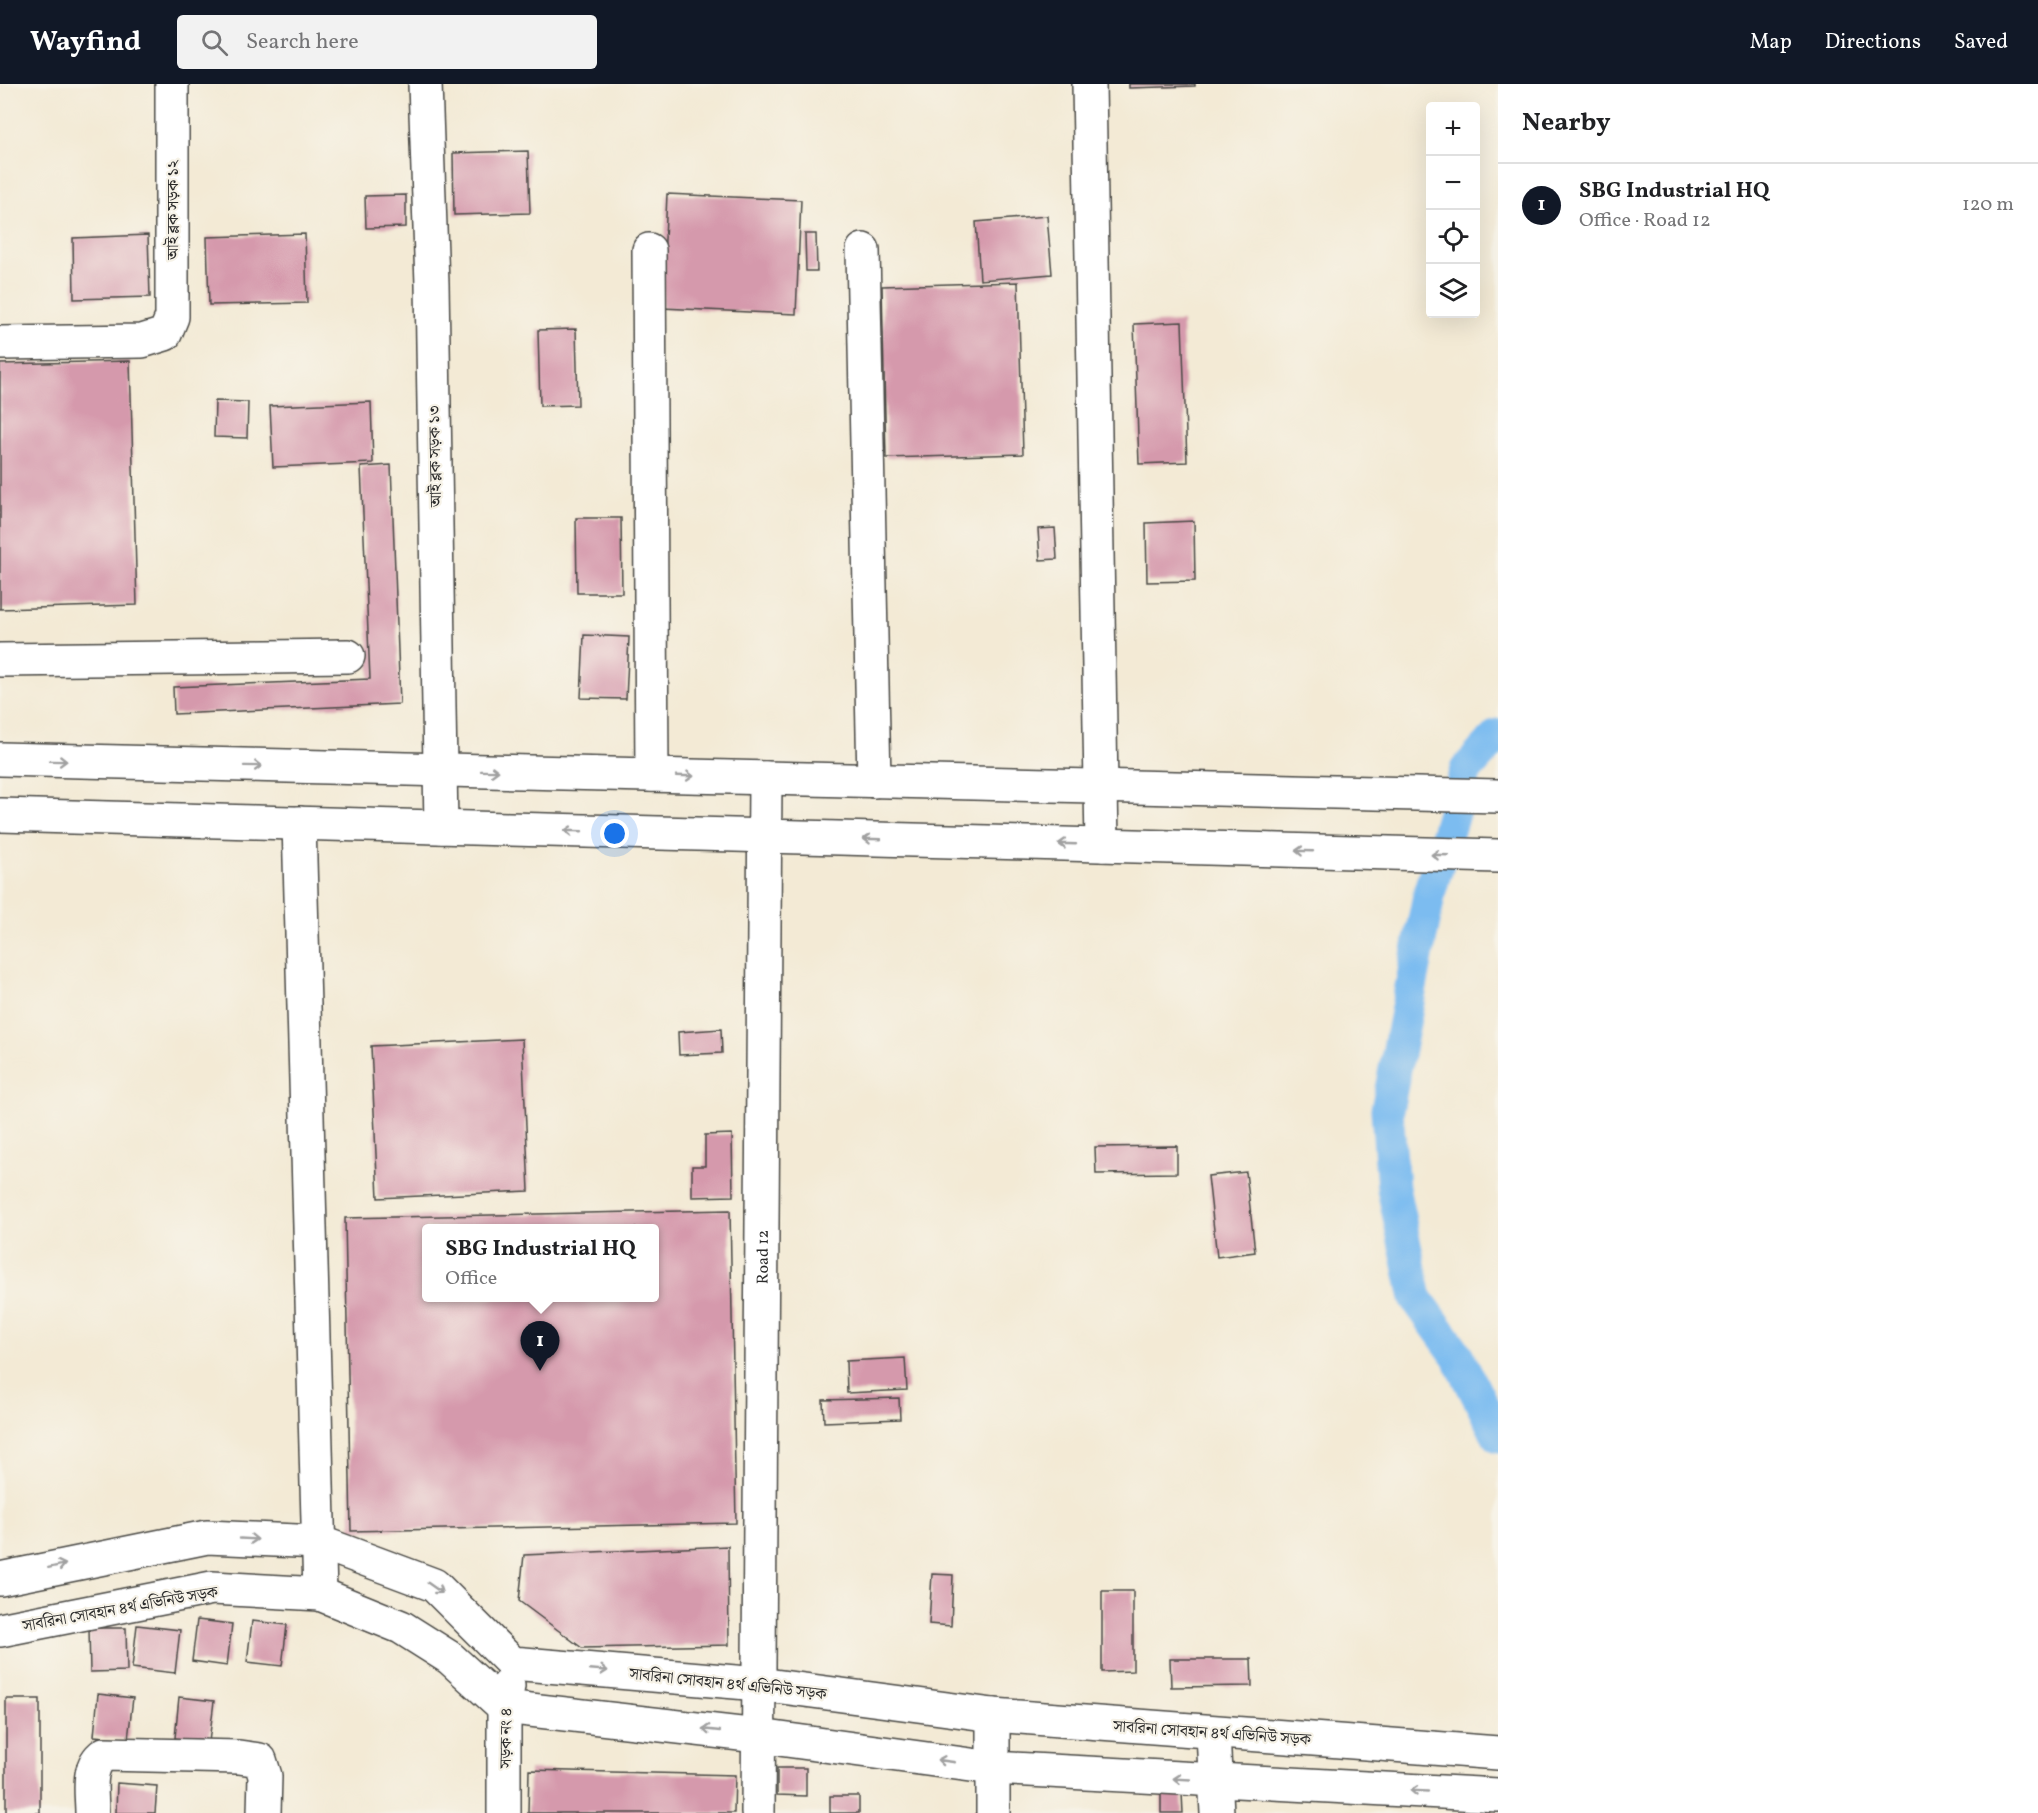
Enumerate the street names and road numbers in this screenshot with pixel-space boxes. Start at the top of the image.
street label: আই ব্লক সড়ক ১২ [162,159,185,261]
street label: আই ব্লক সড়ক ১৩ [423,405,448,508]
street label: Road 12 [753,1230,775,1284]
street label: সাবরিনা সোবহান ৪র্থ এভিনিউ সড়ক [20,1582,221,1638]
street label: সাবরিনা সোবহান ৪র্থ এভিনিউ সড়ক [627,1664,828,1706]
street label: সড়ক নং ৪ [495,1707,519,1770]
street label: সাবরিনা সোবহান ৪র্থ এভিনিউ সড়ক [1111,1716,1312,1752]

